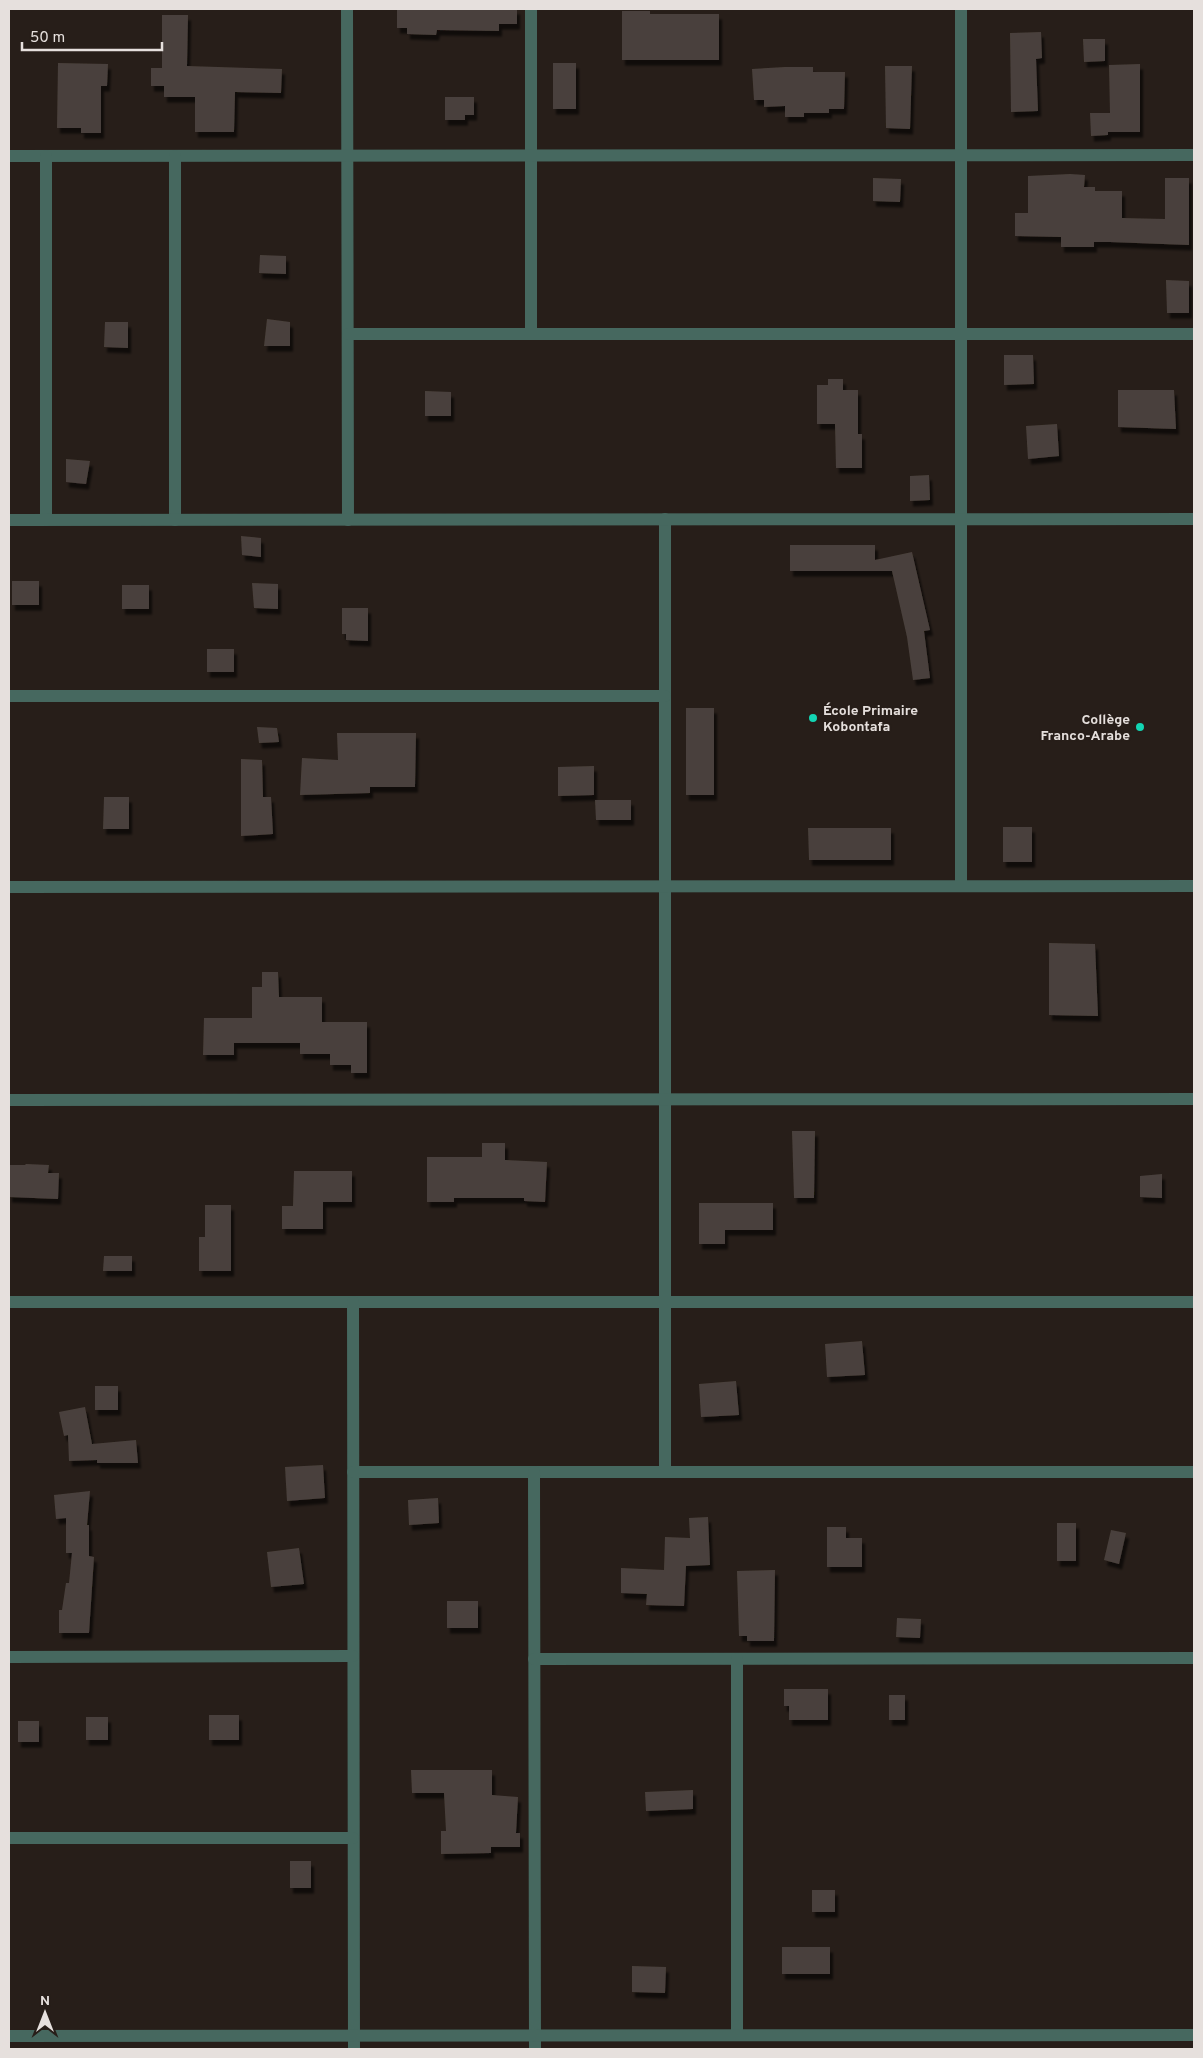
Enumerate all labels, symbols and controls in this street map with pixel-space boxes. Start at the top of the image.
scale bar [22,20,162,52]
text: 50 m [30,29,65,48]
place label: École Primaire Kobontafa [823,702,918,736]
marker: École Primaire Kobontafa [807,712,819,724]
place label: Collège Franco-Arabe [1041,712,1130,745]
marker: Collège Franco-Arabe [1134,721,1146,733]
north arrow [20,1988,70,2038]
text: N [40,1993,50,2010]

